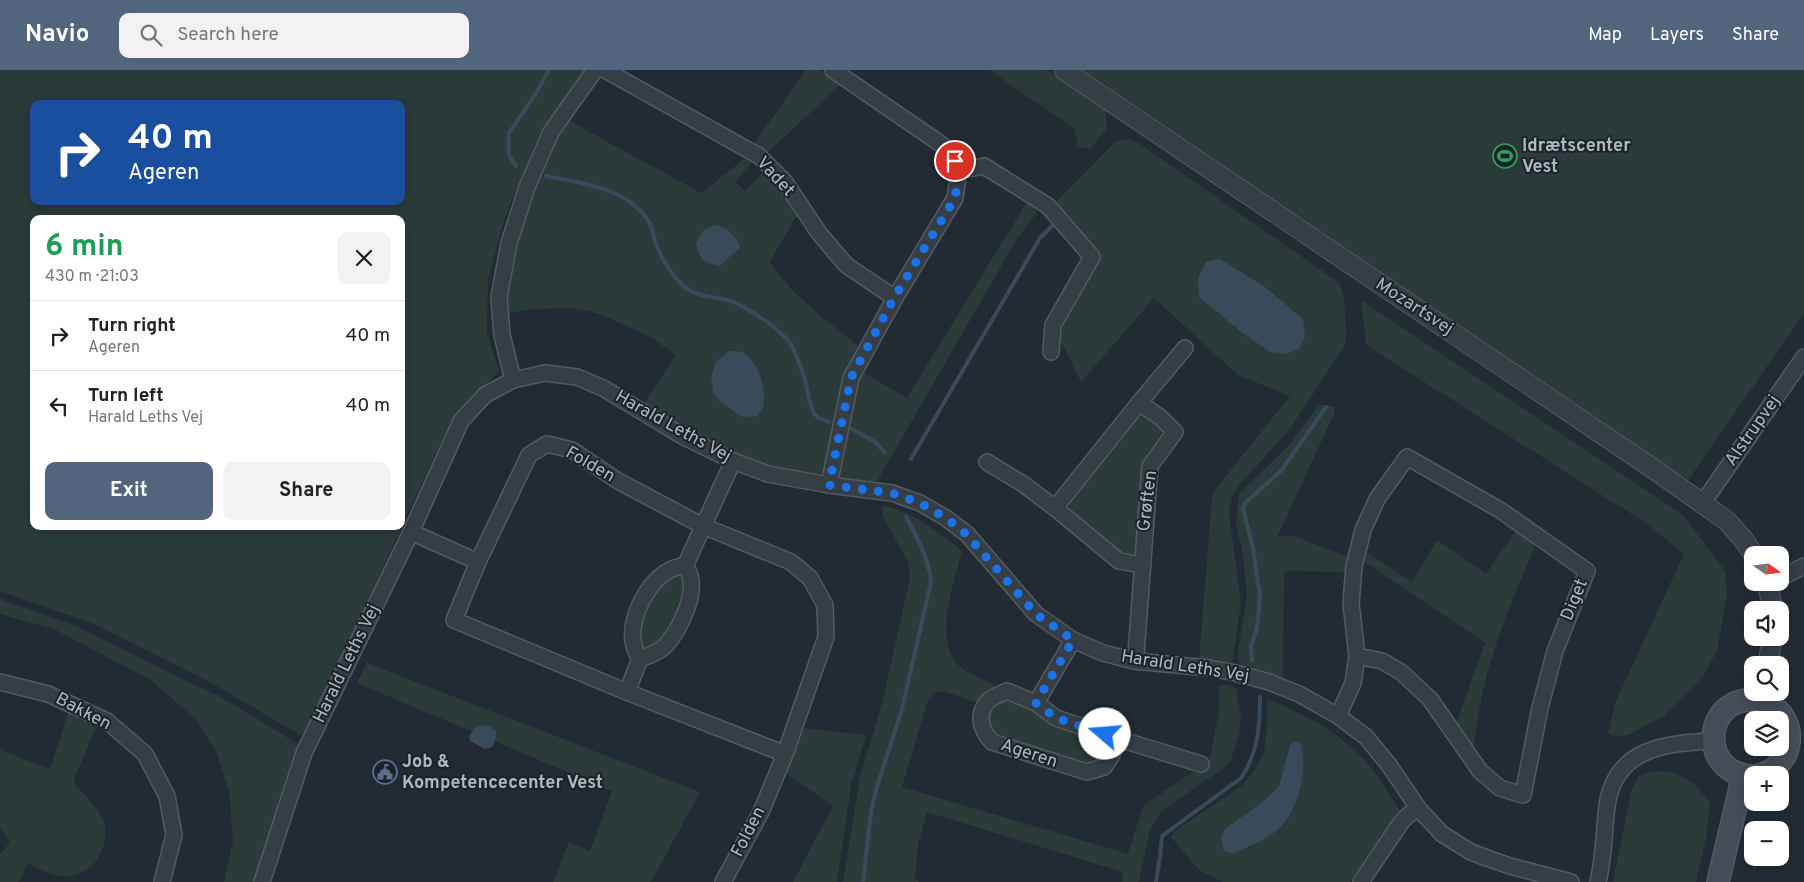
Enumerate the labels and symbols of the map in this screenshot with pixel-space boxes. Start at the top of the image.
place label: Idrætscenter Vest [1522,135,1631,179]
pin [934,140,976,182]
sports icon: Idrætscenter Vest [1492,143,1518,169]
street label: Vadet [751,152,799,202]
street label: Mozartsvej [1371,273,1457,341]
street label: Harald Leths Vej [611,386,735,468]
street label: Alstrupvej [1720,391,1786,471]
street label: Folden [561,442,619,488]
street label: Grøften [1133,469,1163,533]
north arrow [1744,546,1789,591]
street label: Diget [1556,576,1594,624]
street label: Harald Leths Vej [308,601,386,727]
street label: Harald Leths Vej [1119,646,1251,688]
street label: Bakken [51,688,115,736]
position arrow [1078,707,1130,759]
street label: Ageren [998,734,1060,774]
place label: Job & Kompetencecenter Vest [402,751,603,795]
public building icon: Job & Kompetencecenter Vest [372,759,398,785]
street label: Folden [727,803,771,861]

